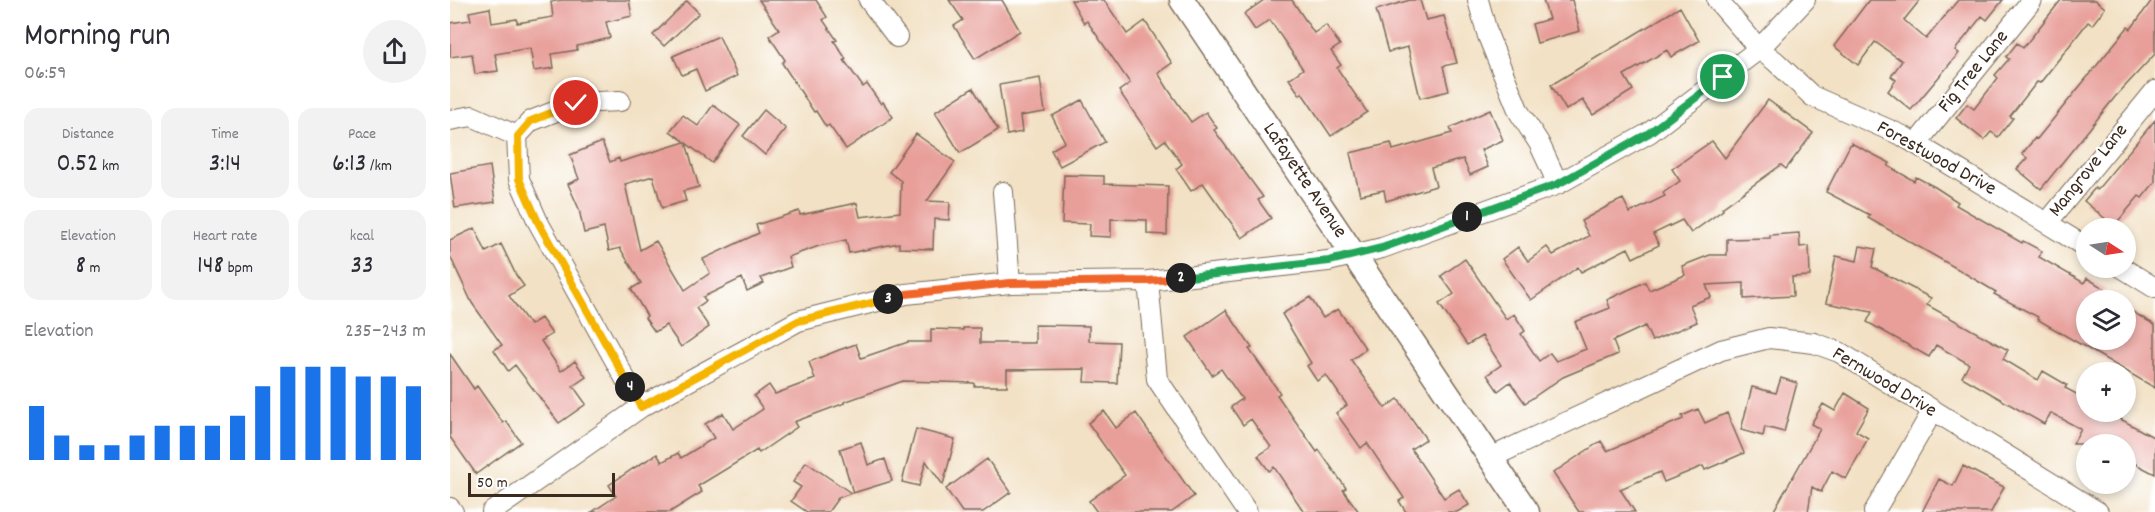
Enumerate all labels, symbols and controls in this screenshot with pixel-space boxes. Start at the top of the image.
text: Morning run [24,14,171,61]
button: share [363,20,426,83]
street label: Fig Tree Lane [1932,25,2016,119]
pin [1697,51,1748,102]
text: 06:59 [24,60,66,88]
icon: arrive [1706,60,1739,93]
pin [550,77,601,128]
icon: check [559,86,592,119]
street label: Forestwood Drive [1871,115,2001,204]
street label: Lafayette Avenue [1255,118,1353,244]
street label: Mangrove Lane [2043,118,2135,224]
text: Distance [62,123,114,146]
text: Time [211,123,239,146]
text: Pace [348,123,376,146]
text: 0.52 [56,146,98,183]
text: 3:14 [209,146,241,183]
text: 6:13 [332,146,366,183]
text: km [98,155,120,178]
text: /km [366,155,392,178]
pin: 1 [1452,202,1482,232]
text: 1 [1465,205,1469,228]
north arrow [2076,218,2136,278]
map controls [2076,218,2136,494]
text: Elevation [60,225,116,248]
text: Heart rate [193,225,257,248]
text: kcal [350,225,374,248]
text: 8 [75,248,86,285]
text: 148 [197,248,224,285]
text: 33 [350,248,374,285]
text: m [86,257,101,280]
text: bpm [224,257,253,280]
pin: 2 [1166,263,1196,293]
text: 2 [1178,266,1185,289]
pin: 3 [873,284,903,314]
text: 3 [884,287,892,310]
button: layers [2076,290,2136,350]
text: Elevation [24,318,94,346]
text: 235–243 m [345,318,426,346]
street label: Fernwood Drive [1826,341,1942,425]
button: + [2076,362,2136,422]
pin: 4 [615,372,645,402]
text: 4 [627,375,633,398]
button: − [2076,434,2136,494]
scale bar [468,470,615,498]
text: 50 m [477,472,508,495]

